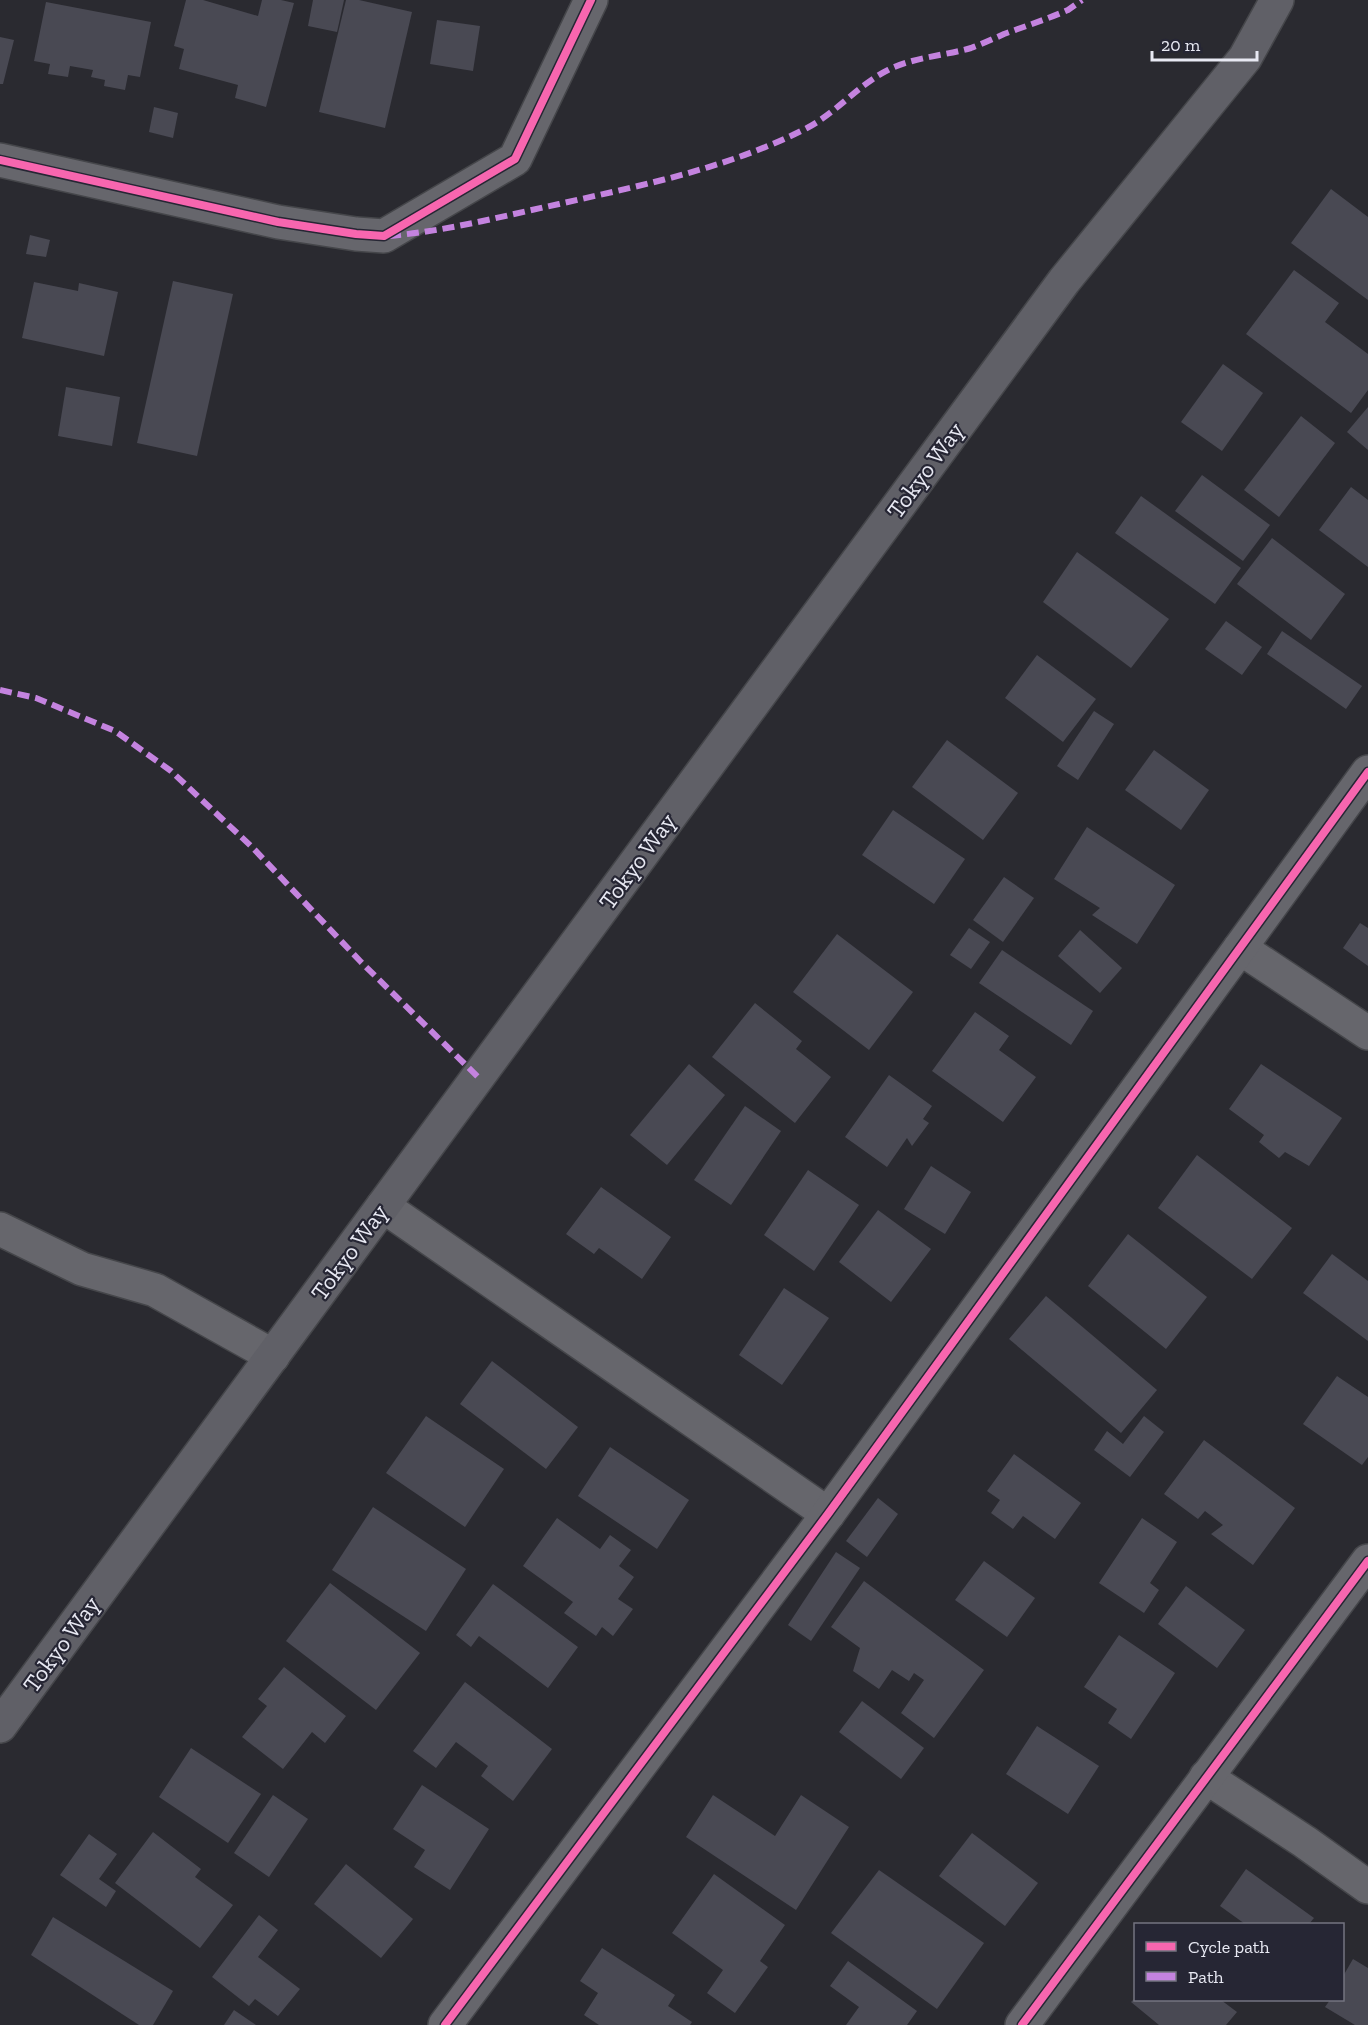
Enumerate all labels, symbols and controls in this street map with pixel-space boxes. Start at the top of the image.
scale bar [1152,24,1257,62]
text: 20 m [1161,34,1201,56]
street label: Tokyo Way [880,416,970,524]
street label: Tokyo Way [592,807,682,915]
street label: Tokyo Way [304,1198,394,1306]
street label: Tokyo Way [16,1590,106,1698]
legend [1134,1923,1344,2001]
text: Cycle path [1188,1936,1270,1958]
text: Path [1188,1966,1224,1988]

